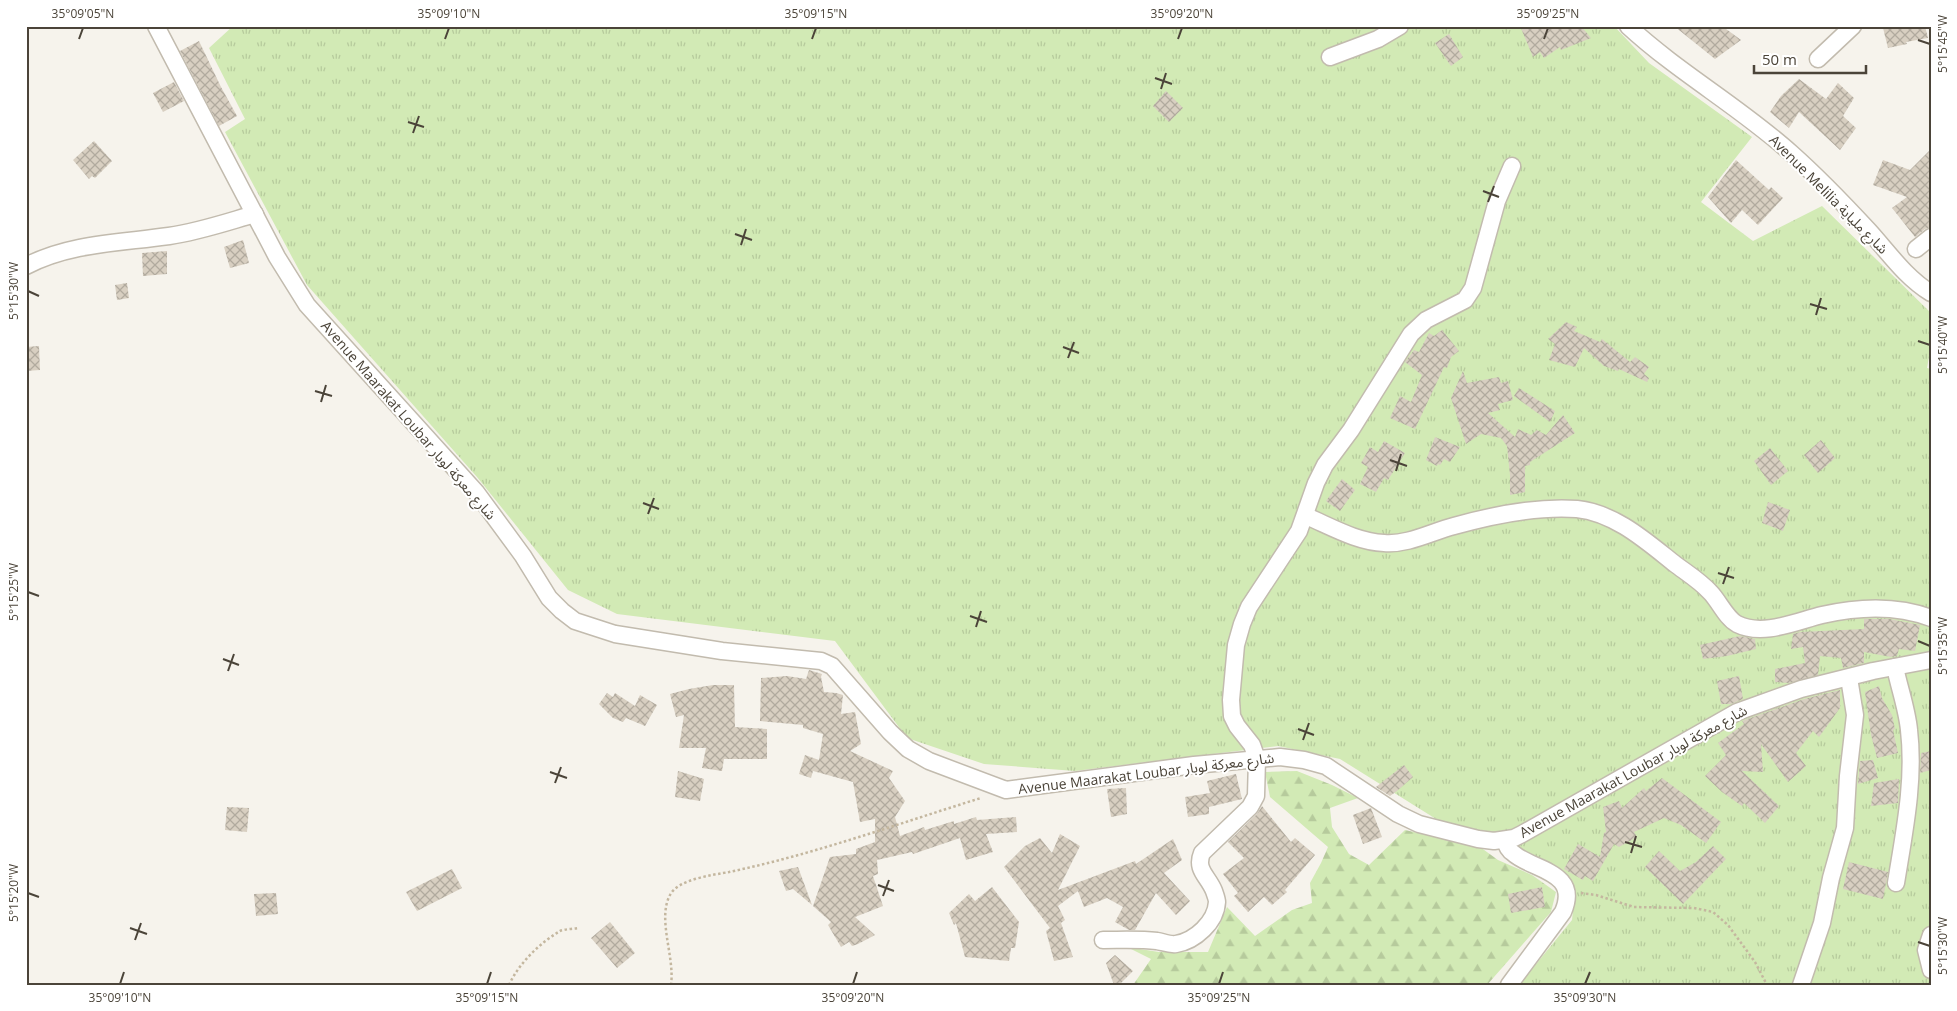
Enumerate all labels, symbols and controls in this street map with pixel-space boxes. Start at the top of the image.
text: 35°09'05"N [52,5,114,22]
text: 35°09'10"N [418,5,480,22]
text: 35°09'15"N [785,5,847,22]
text: 35°09'20"N [1151,5,1213,22]
text: 35°09'25"N [1517,5,1579,22]
text: 5°15'45"W [1934,15,1951,73]
scale bar [1754,42,1867,74]
text: 50 m [1762,49,1797,69]
street label: Avenue Melilia شارع ملياية [1764,130,1893,259]
text: 5°15'30"W [5,262,22,320]
street label: Avenue Maarakat Loubar شارع معركة لوبار [316,316,501,525]
text: 5°15'40"W [1934,316,1951,374]
text: 5°15'25"W [5,563,22,621]
text: 5°15'35"W [1934,617,1951,675]
street label: Avenue Maarakat Loubar شارع معركة لوبار [1516,700,1751,844]
street label: Avenue Maarakat Loubar شارع معركة لوبار [1017,748,1275,800]
text: 5°15'20"W [5,864,22,922]
text: 5°15'30"W [1934,917,1951,975]
text: 35°09'10"N [89,989,151,1006]
text: 35°09'15"N [456,989,518,1006]
text: 35°09'20"N [822,989,884,1006]
text: 35°09'25"N [1188,989,1250,1006]
text: 35°09'30"N [1554,989,1616,1006]

